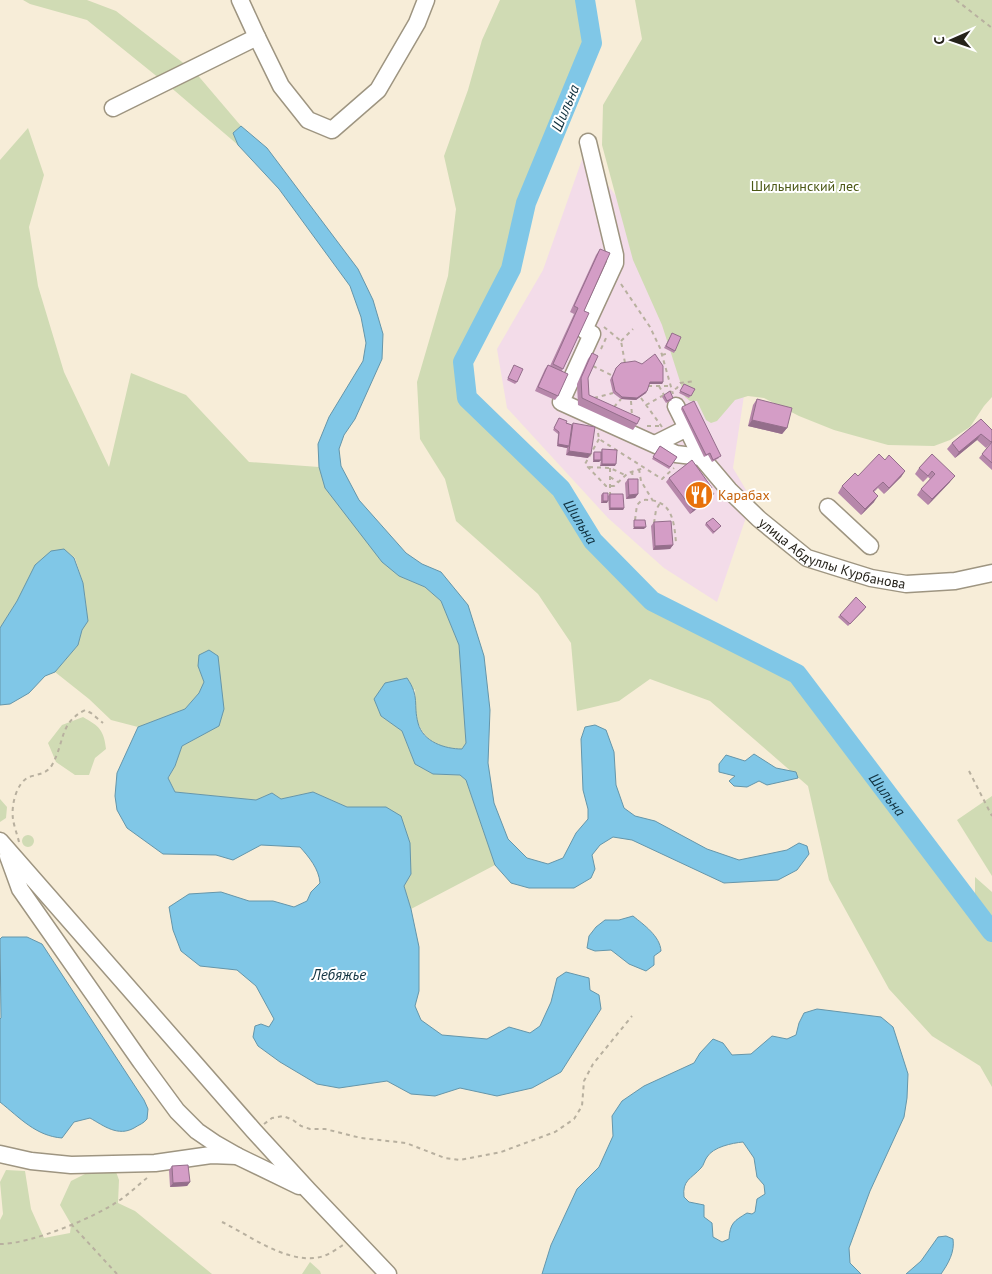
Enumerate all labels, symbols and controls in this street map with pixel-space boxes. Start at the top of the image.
north arrow [927,15,977,65]
text: С [930,36,948,45]
water label: Шильна [547,81,584,134]
park label: Шильнинский лес [751,177,859,195]
restaurant icon: Карабах [684,480,714,510]
place label: Карабах [718,486,770,504]
water label: Шильна [560,495,602,548]
street label: улица Абдуллы Курбанова [755,513,907,593]
water label: Шильна [865,769,911,820]
water label: Лебяжье [311,965,366,984]

